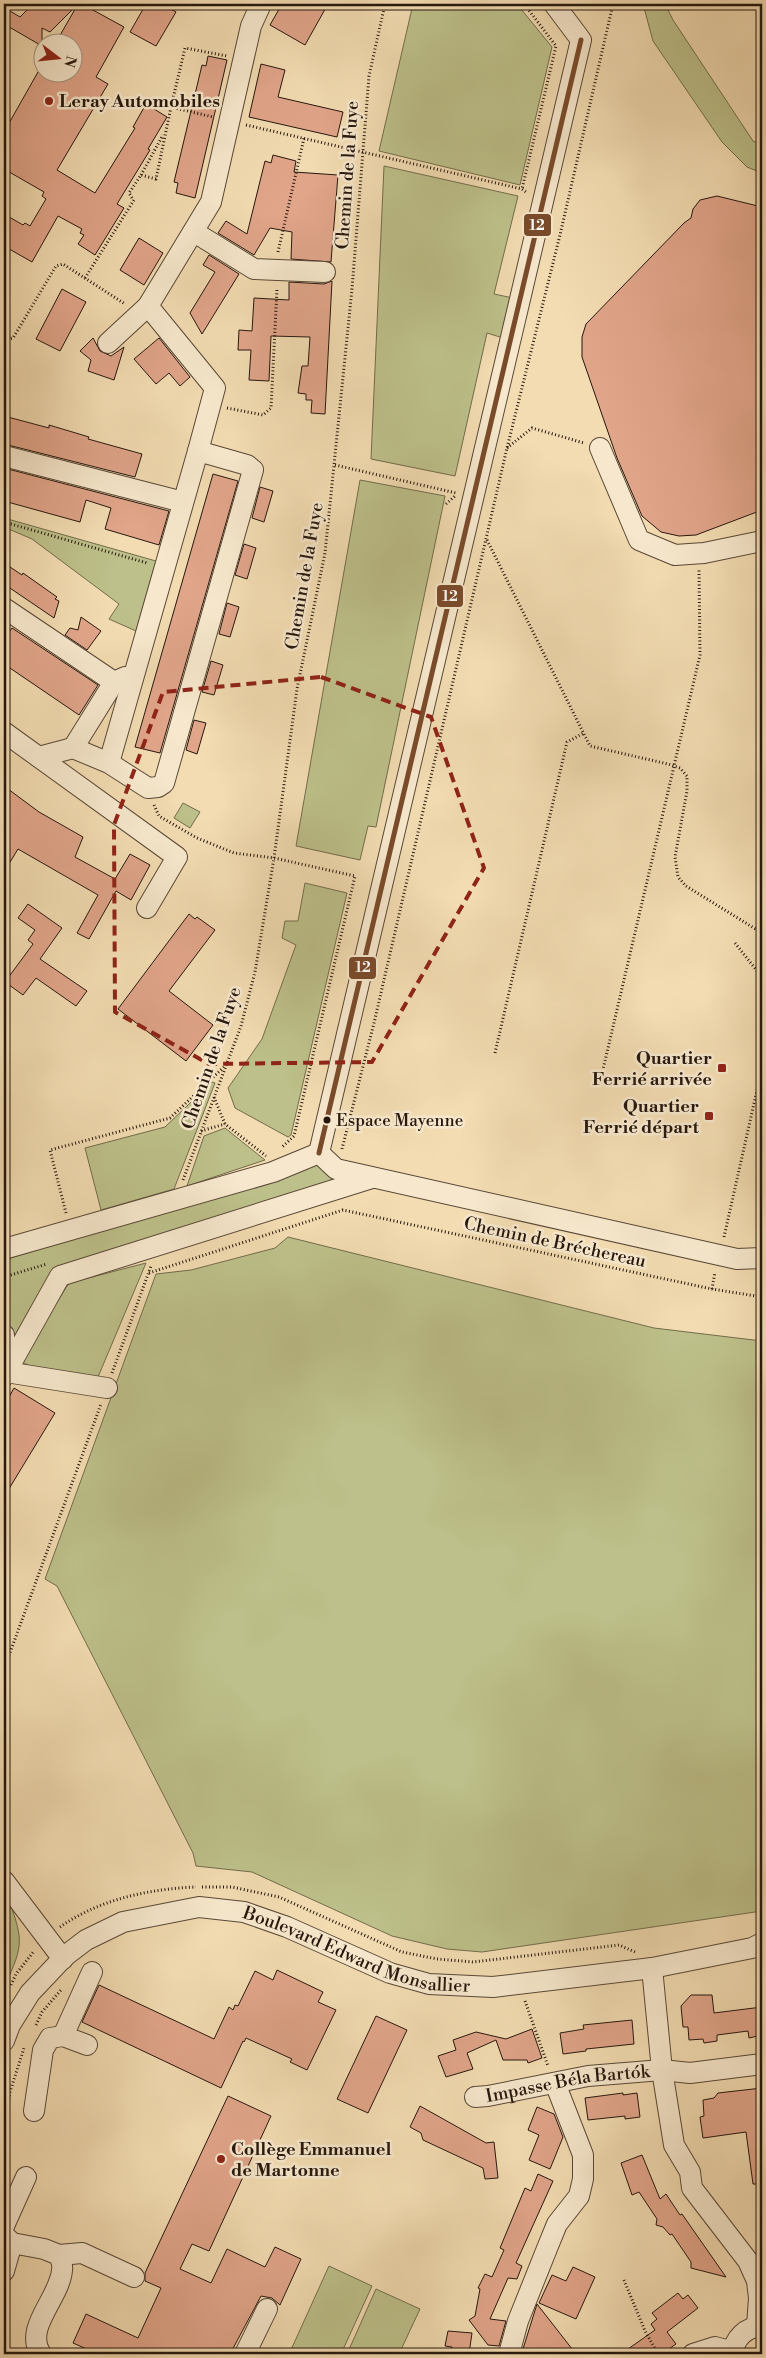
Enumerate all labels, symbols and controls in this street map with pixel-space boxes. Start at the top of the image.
north arrow [32,32,82,82]
text: N [59,54,80,69]
place label: Leray Automobiles [59,90,220,113]
marker: Leray Automobiles [43,95,55,107]
street label: Chemin de la Fuye [331,100,364,250]
line badge: 12 [523,213,552,237]
text: 12 [529,217,545,235]
street label: Chemin de la Fuye [280,501,329,651]
line badge: 12 [436,584,464,608]
text: 12 [442,588,458,606]
line badge: 12 [348,956,377,980]
text: 12 [355,959,371,977]
street label: Chemin de la Fuye [176,984,247,1132]
place label: Quartier Ferrié arrivée [592,1047,712,1091]
marker: Quartier Ferrié arrivée [716,1062,728,1074]
place label: Quartier Ferrié départ [583,1095,700,1139]
place label: Espace Mayenne [336,1110,463,1132]
marker: Quartier Ferrié départ [703,1110,715,1122]
marker: Espace Mayenne [322,1115,332,1125]
street label: Chemin de Bréchereau [462,1212,649,1273]
street label: Boulevard Edward Monsallier [239,1901,471,1998]
street label: Impasse Béla Bartók [484,2060,652,2108]
place label: Collège Emmanuel de Martonne [231,2138,391,2182]
marker: Collège Emmanuel de Martonne [215,2153,227,2165]

